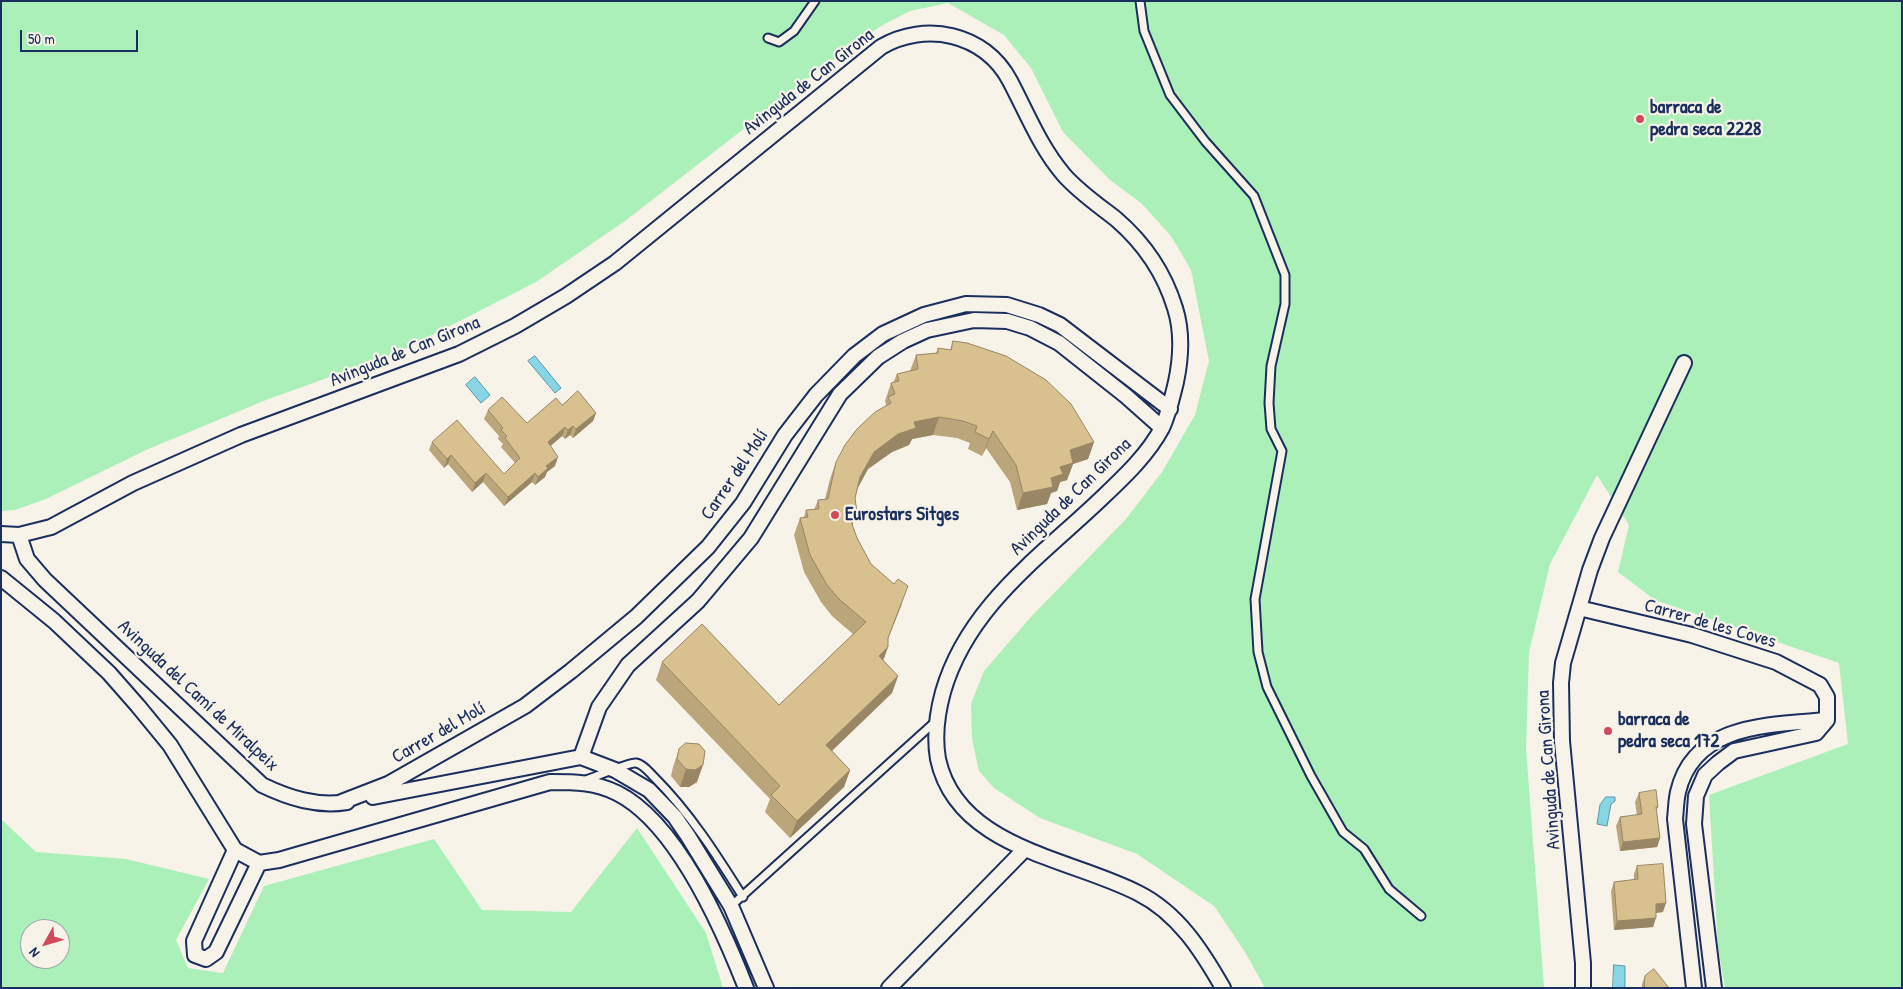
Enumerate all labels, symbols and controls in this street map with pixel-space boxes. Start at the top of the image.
scale bar [22,20,140,52]
street label: Avinguda de Can Girona [739,24,879,140]
text: 50 m [28,28,55,49]
place label: barraca de pedra seca 2228 [1650,97,1761,141]
marker: barraca de pedra seca 2228 [1634,113,1646,125]
street label: Avinguda de Can Girona [327,312,483,392]
street label: Carrer del Molí [696,425,774,525]
street label: Avinguda de Can Girona [1006,433,1136,561]
place label: Eurostars Sitges [845,504,959,526]
marker: Eurostars Sitges [829,509,841,521]
street label: Carrer de les Coves [1642,594,1778,654]
street label: Avinguda del Camí de Miralpeix [113,615,283,777]
street label: Avinguda de Can Girona [1532,690,1566,850]
street label: Carrer del Molí [388,697,490,769]
place label: barraca de pedra seca 172 [1618,709,1719,753]
marker: barraca de pedra seca 172 [1602,725,1614,737]
north arrow [20,919,70,969]
text: N [24,944,43,962]

